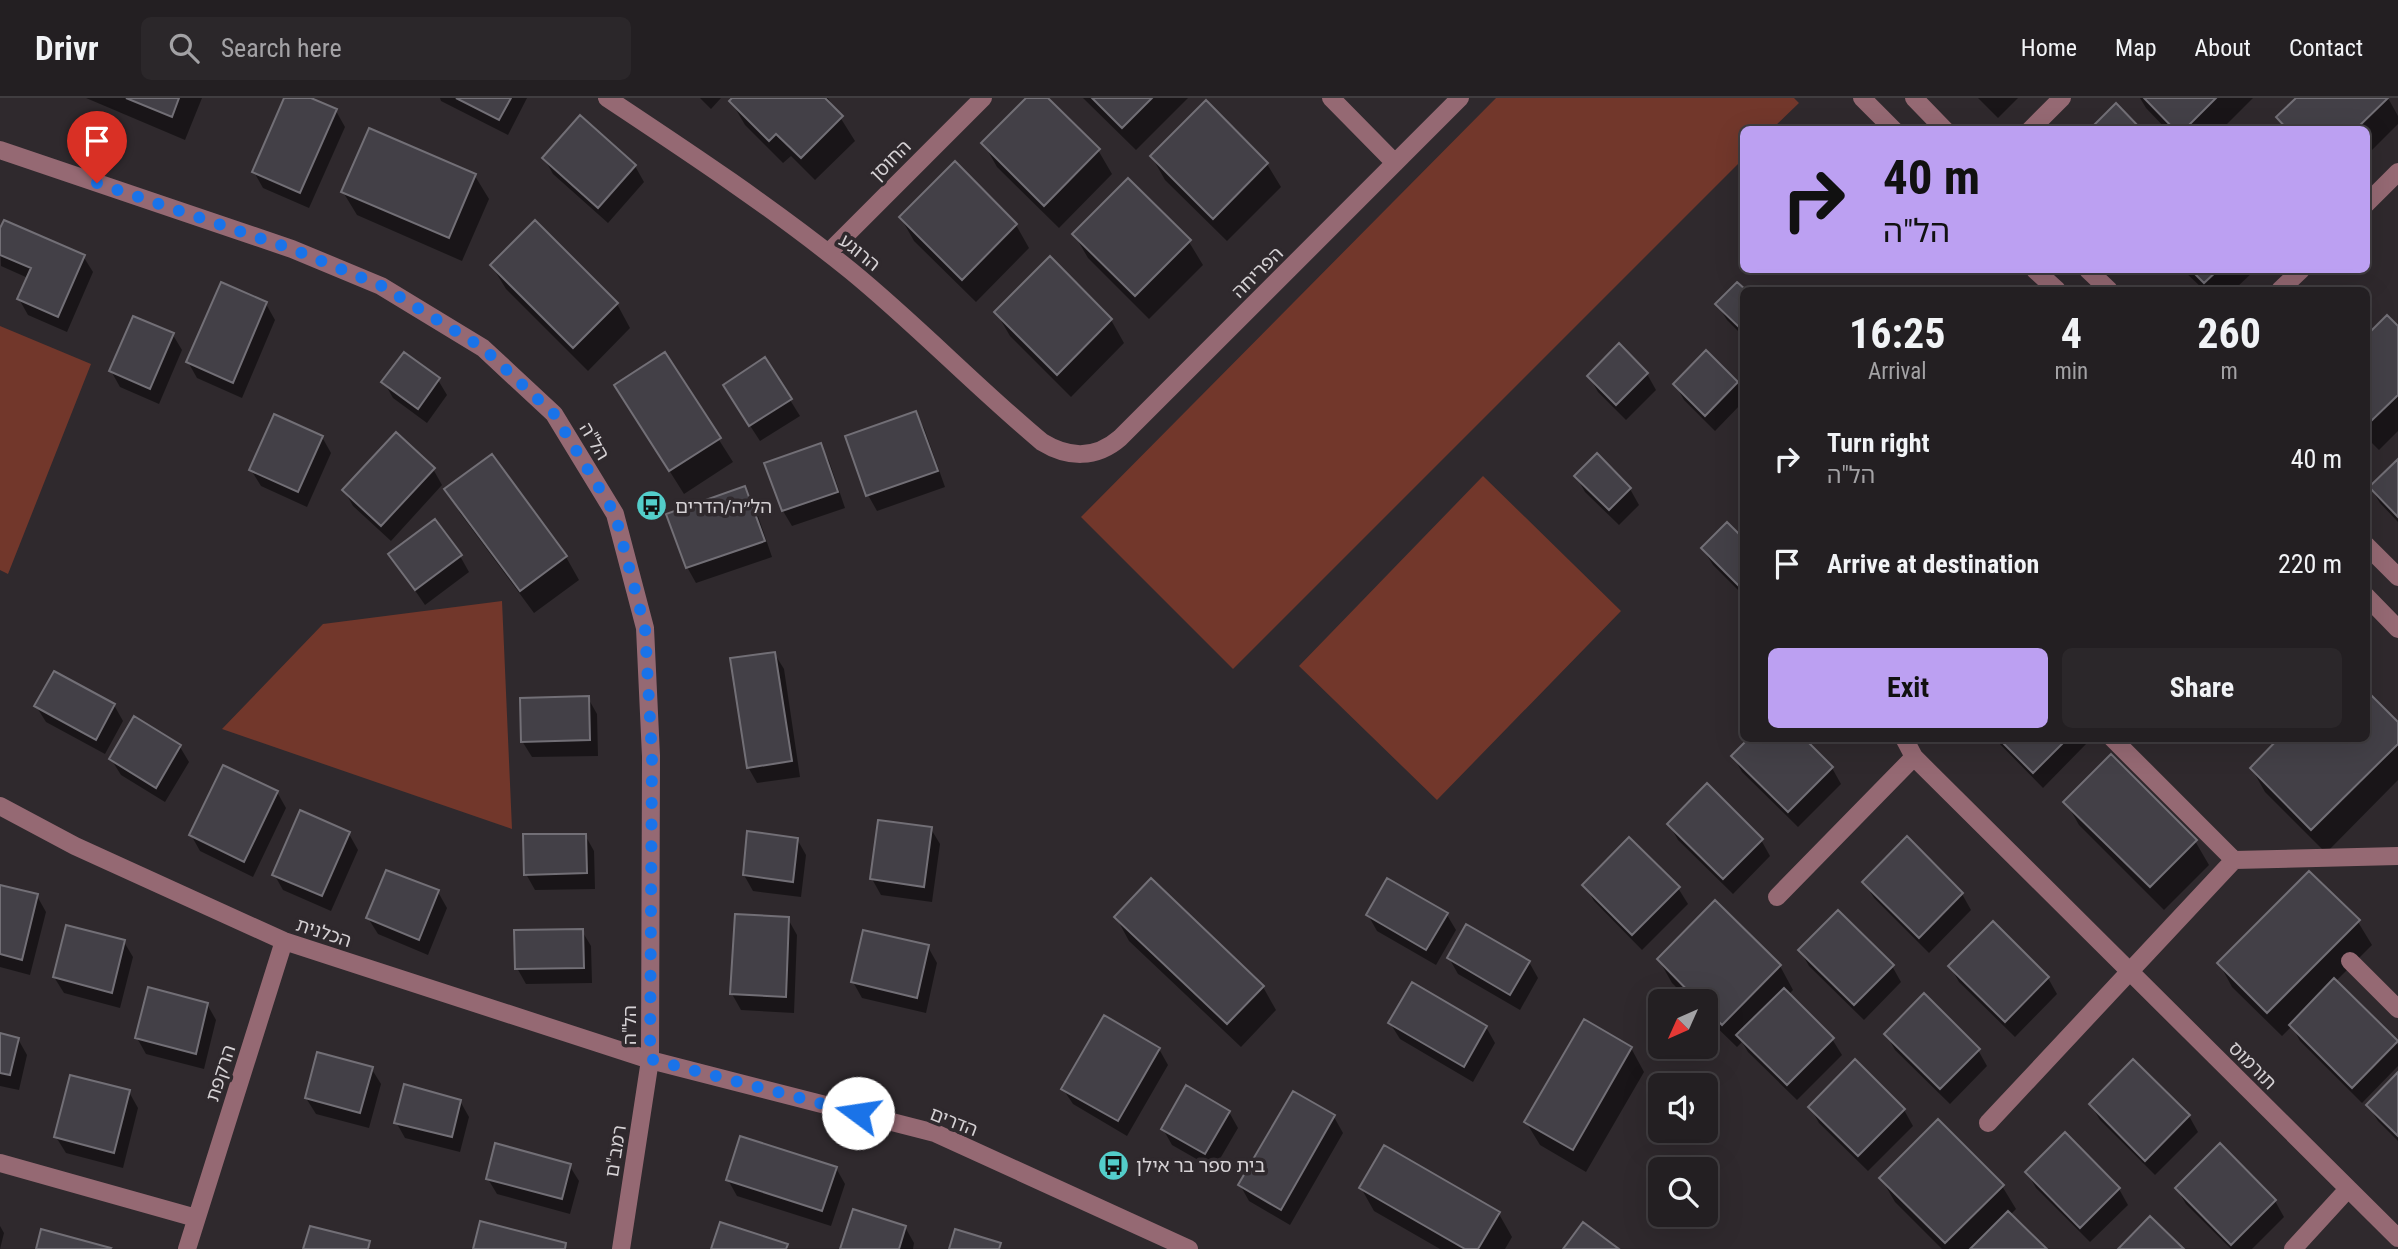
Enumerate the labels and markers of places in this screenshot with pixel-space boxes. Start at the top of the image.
pin [67,111,127,183]
bus stop icon: הל״ה/הדרים [635,489,669,523]
place label: הל״ה/הדרים [675,495,772,518]
bus stop icon: בית ספר בר אילן [1096,1148,1130,1182]
place label: בית ספר בר אילן [1136,1154,1265,1177]

